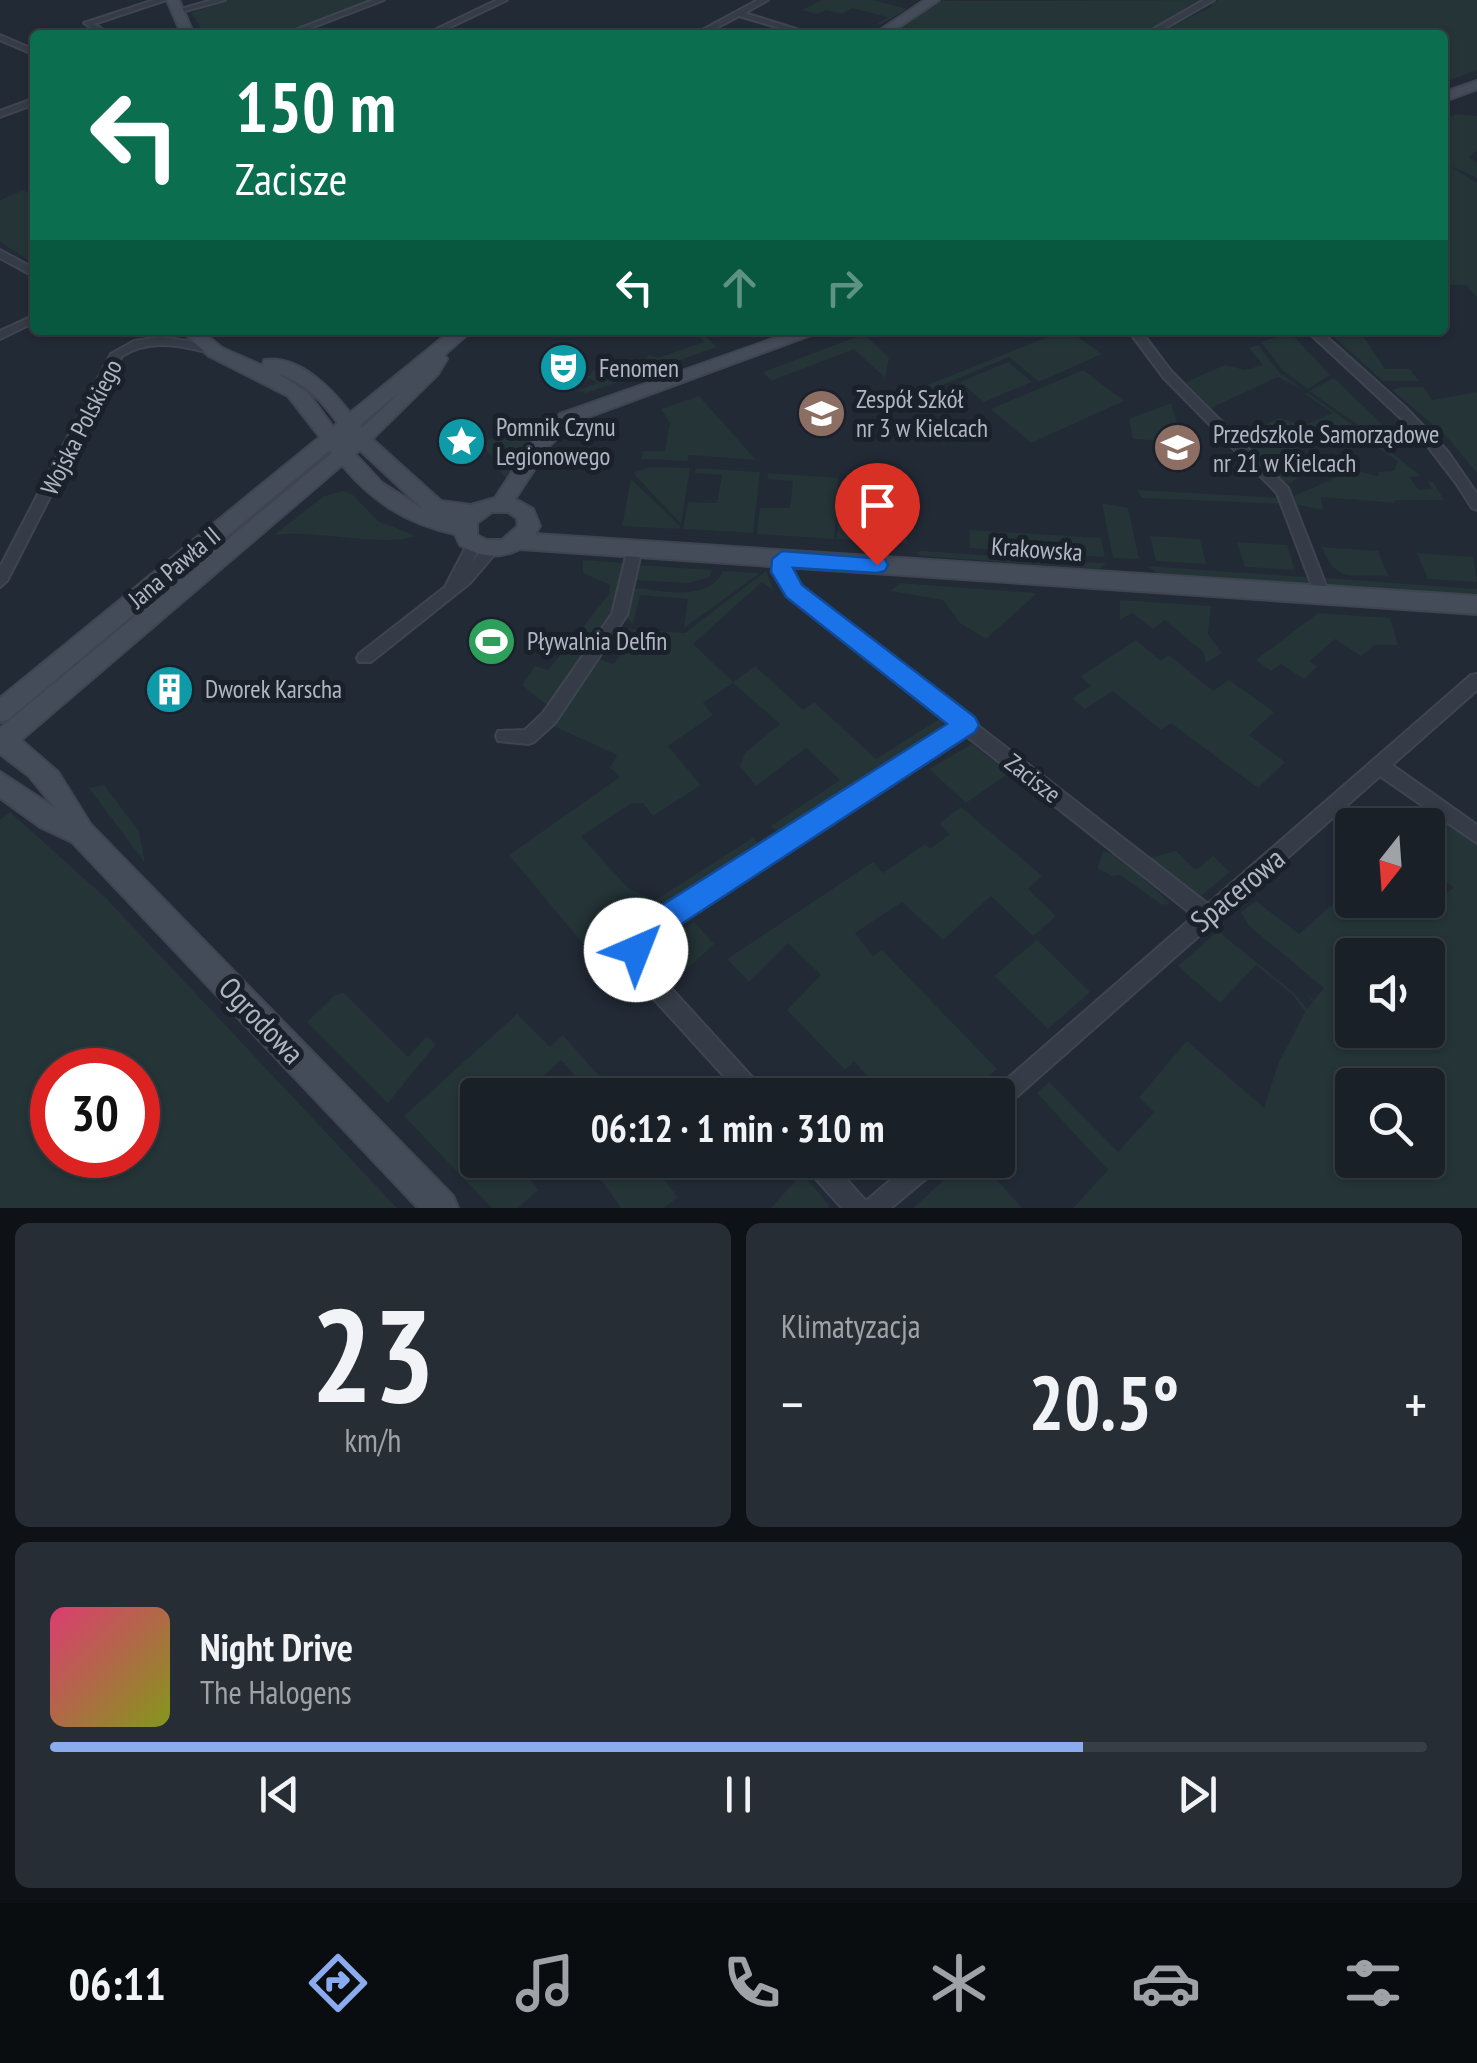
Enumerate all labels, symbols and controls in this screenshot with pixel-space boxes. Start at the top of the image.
text: 150 m [235,61,396,151]
icon: left [70,70,200,200]
text: Zacisze [235,149,347,207]
icon: left [607,260,662,315]
icon: ahead [712,260,767,315]
icon: right [817,260,872,315]
theatre icon: Fenomen [538,342,590,394]
place label: Fenomen [599,352,679,384]
street label: Wojska Polskiego [33,354,129,500]
place label: Zespół Szkół nr 3 w Kielcach [856,383,988,444]
school or university icon: Zespół Szkół nr 3 w Kielcach [795,387,847,439]
place label: Pomnik Czynu Legionowego [496,411,616,472]
place icon: Pomnik Czynu Legionowego [435,415,487,467]
place label: Przedszkole Samorządowe nr 21 w Kielcach [1213,418,1439,479]
school or university icon: Przedszkole Samorządowe nr 21 w Kielcach [1152,422,1204,474]
pin [835,463,920,566]
icon: arrive [850,478,905,533]
street label: Jana Pawła II [121,519,227,615]
street label: Krakowska [990,530,1084,568]
sports icon: Pływalnia Delfin [466,615,518,667]
place label: Pływalnia Delfin [527,625,667,657]
building icon: Dworek Karscha [144,663,196,715]
place label: Dworek Karscha [205,673,342,705]
street label: Zacisze [999,746,1067,810]
north arrow [1335,808,1445,918]
map controls [1335,808,1445,1178]
street label: Spacerowa [1182,838,1292,940]
position arrow [584,898,688,1002]
button: sound [1335,938,1445,1048]
street label: Ogrodowa [211,968,313,1072]
speed limit sign: 30 [30,1048,160,1178]
button: search [1335,1068,1445,1178]
text: 06:12 · 1 min · 310 m [591,1103,884,1152]
text: 23 [311,1270,435,1438]
text: Klimatyzacja [781,1305,921,1347]
text: 20.5° [1029,1354,1179,1451]
text: − [781,1368,804,1439]
text: + [1404,1368,1427,1439]
text: km/h [345,1419,401,1461]
text: Night Drive [200,1622,353,1671]
text: The Halogens [200,1671,352,1713]
icon: previous [252,1767,307,1822]
icon: pause [711,1767,766,1822]
icon: next [1170,1767,1225,1822]
icon: directions [303,1948,373,2018]
icon: music [510,1948,580,2018]
icon: phone [717,1948,787,2018]
icon: climate [924,1948,994,2018]
icon: car [1131,1948,1201,2018]
icon: filters [1338,1948,1408,2018]
text: 06:11 [69,1954,166,2012]

